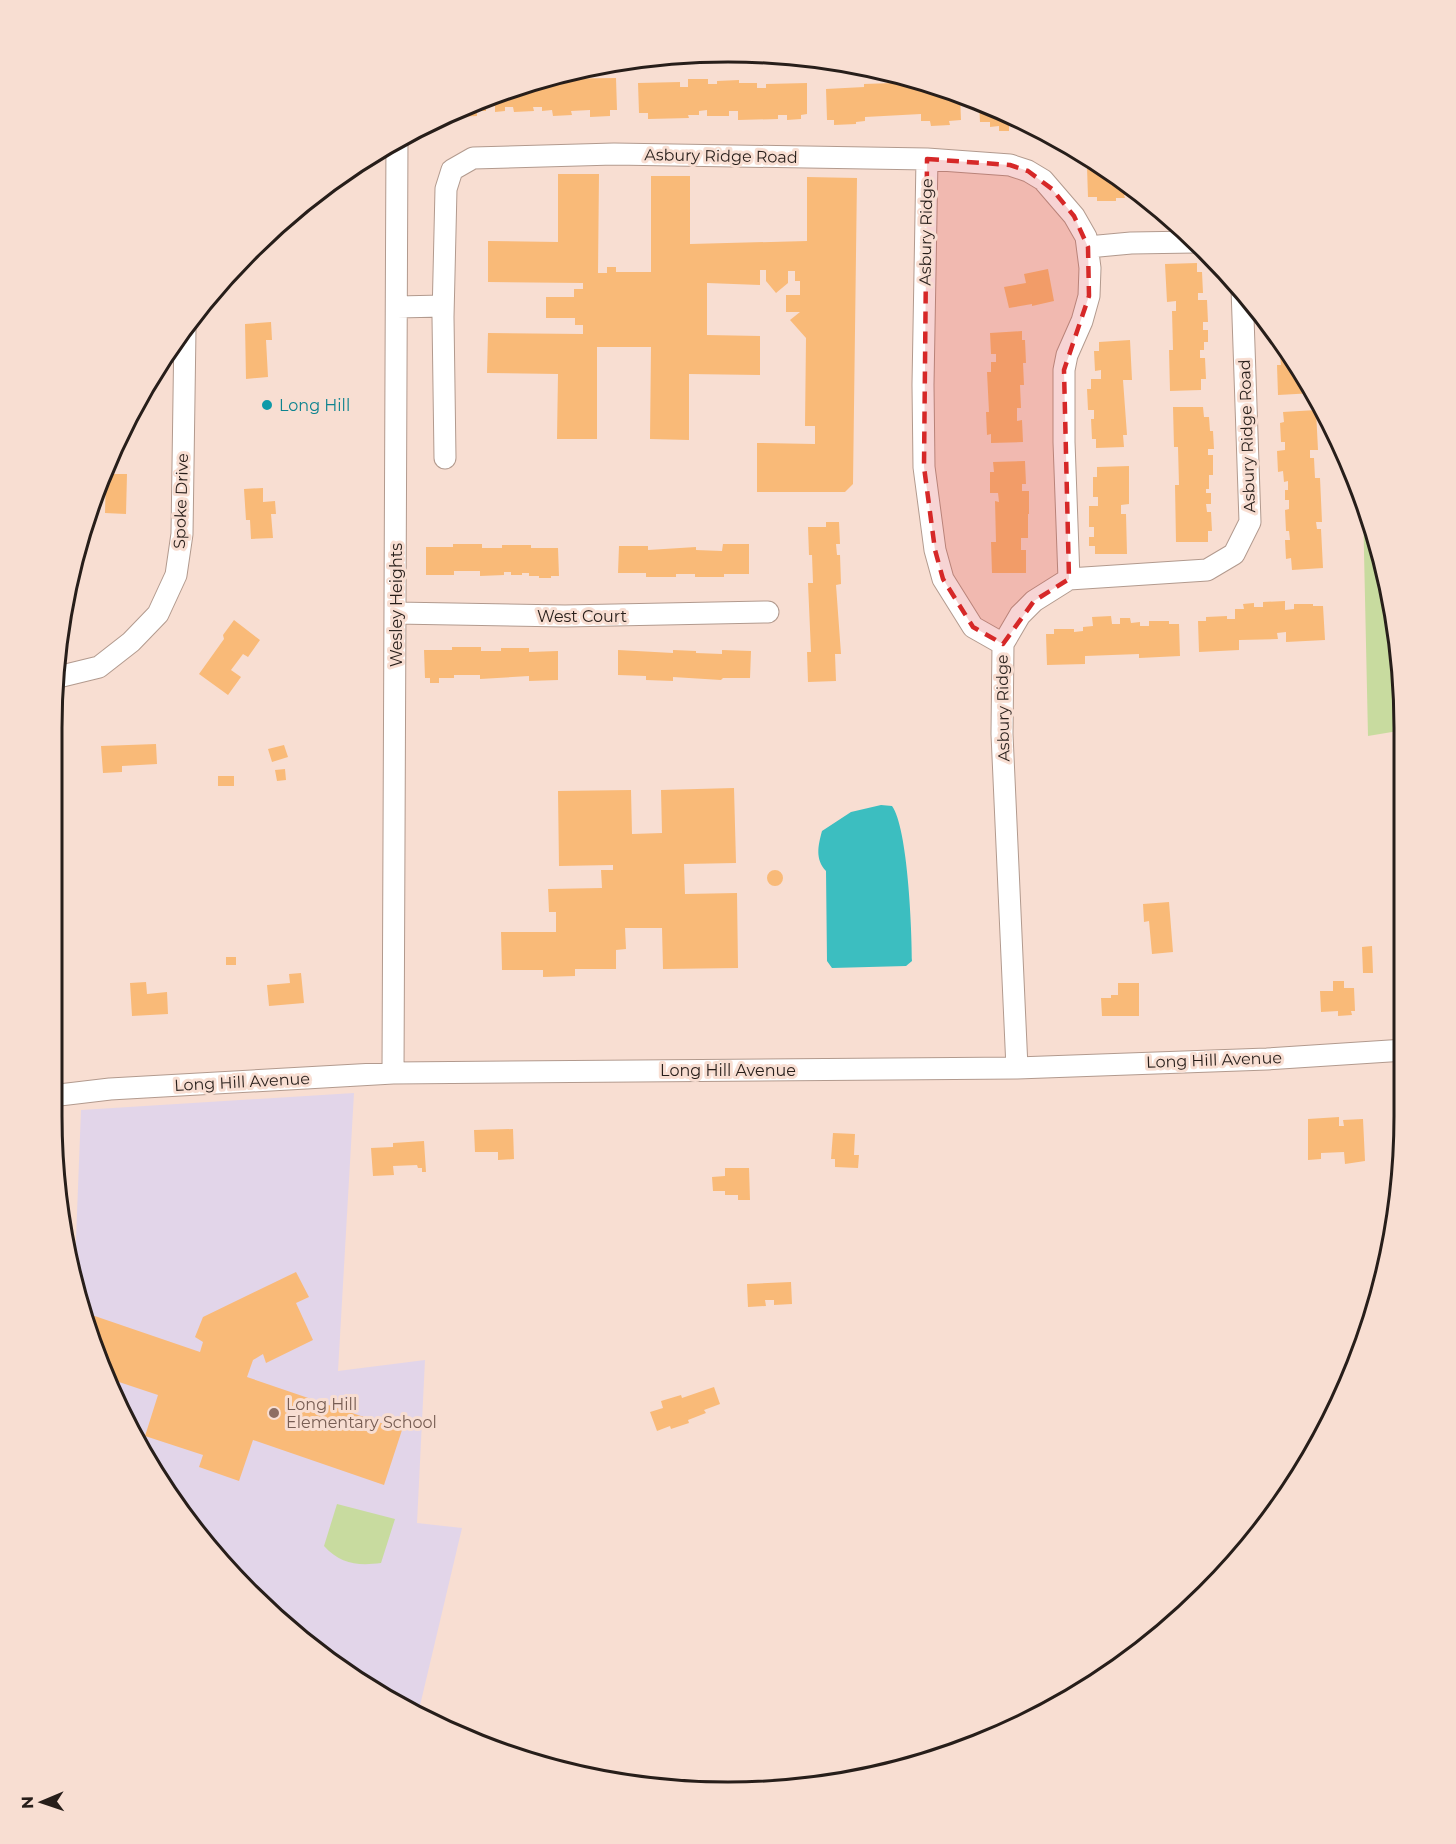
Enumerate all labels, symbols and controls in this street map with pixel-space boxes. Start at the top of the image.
street label: Asbury Ridge Road [644,145,798,167]
street label: Asbury Ridge [916,178,936,286]
street label: Asbury Ridge Road [1235,359,1259,513]
place label: Long Hill [279,396,350,415]
marker: Long Hill [260,398,274,412]
street label: Spoke Drive [170,453,192,549]
street label: Wesley Heights [387,543,406,667]
street label: West Court [537,607,627,626]
street label: Asbury Ridge [993,654,1013,762]
street label: Long Hill Avenue [1146,1048,1282,1072]
street label: Long Hill Avenue [660,1061,796,1080]
street label: Long Hill Avenue [174,1069,310,1095]
place label: Long Hill Elementary School [286,1395,437,1432]
marker: Long Hill Elementary School [267,1406,281,1420]
north arrow [12,1772,72,1832]
text: N [18,1796,37,1809]

